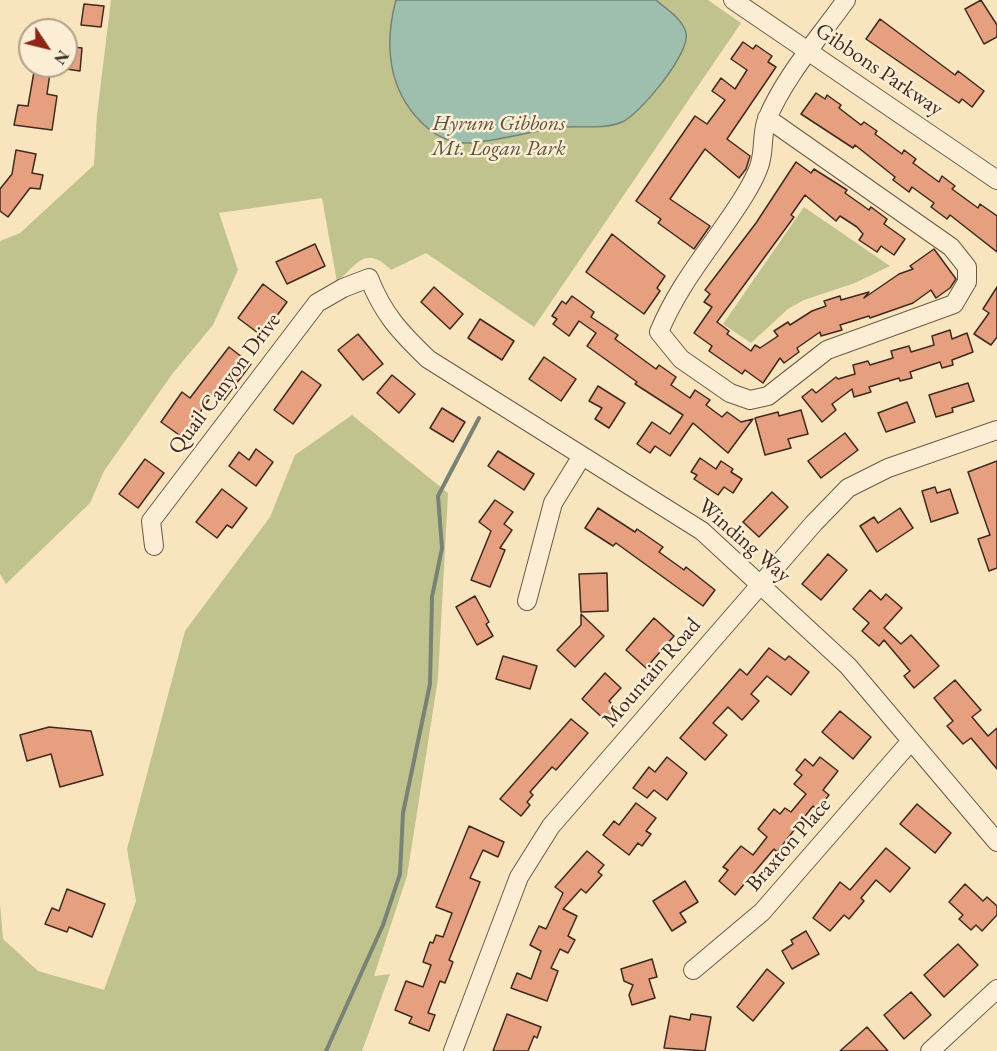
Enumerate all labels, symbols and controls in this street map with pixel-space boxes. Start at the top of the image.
north arrow [18,18,78,78]
street label: Gibbons Parkway [810,18,948,122]
text: N [49,46,74,69]
park label: Hyrum Gibbons Mt. Logan Park [432,111,566,162]
street label: Quail Canyon Drive [163,308,287,460]
street label: Winding Way [692,493,796,589]
street label: Mountain Road [597,613,707,733]
street label: Braxton Place [741,793,837,897]

